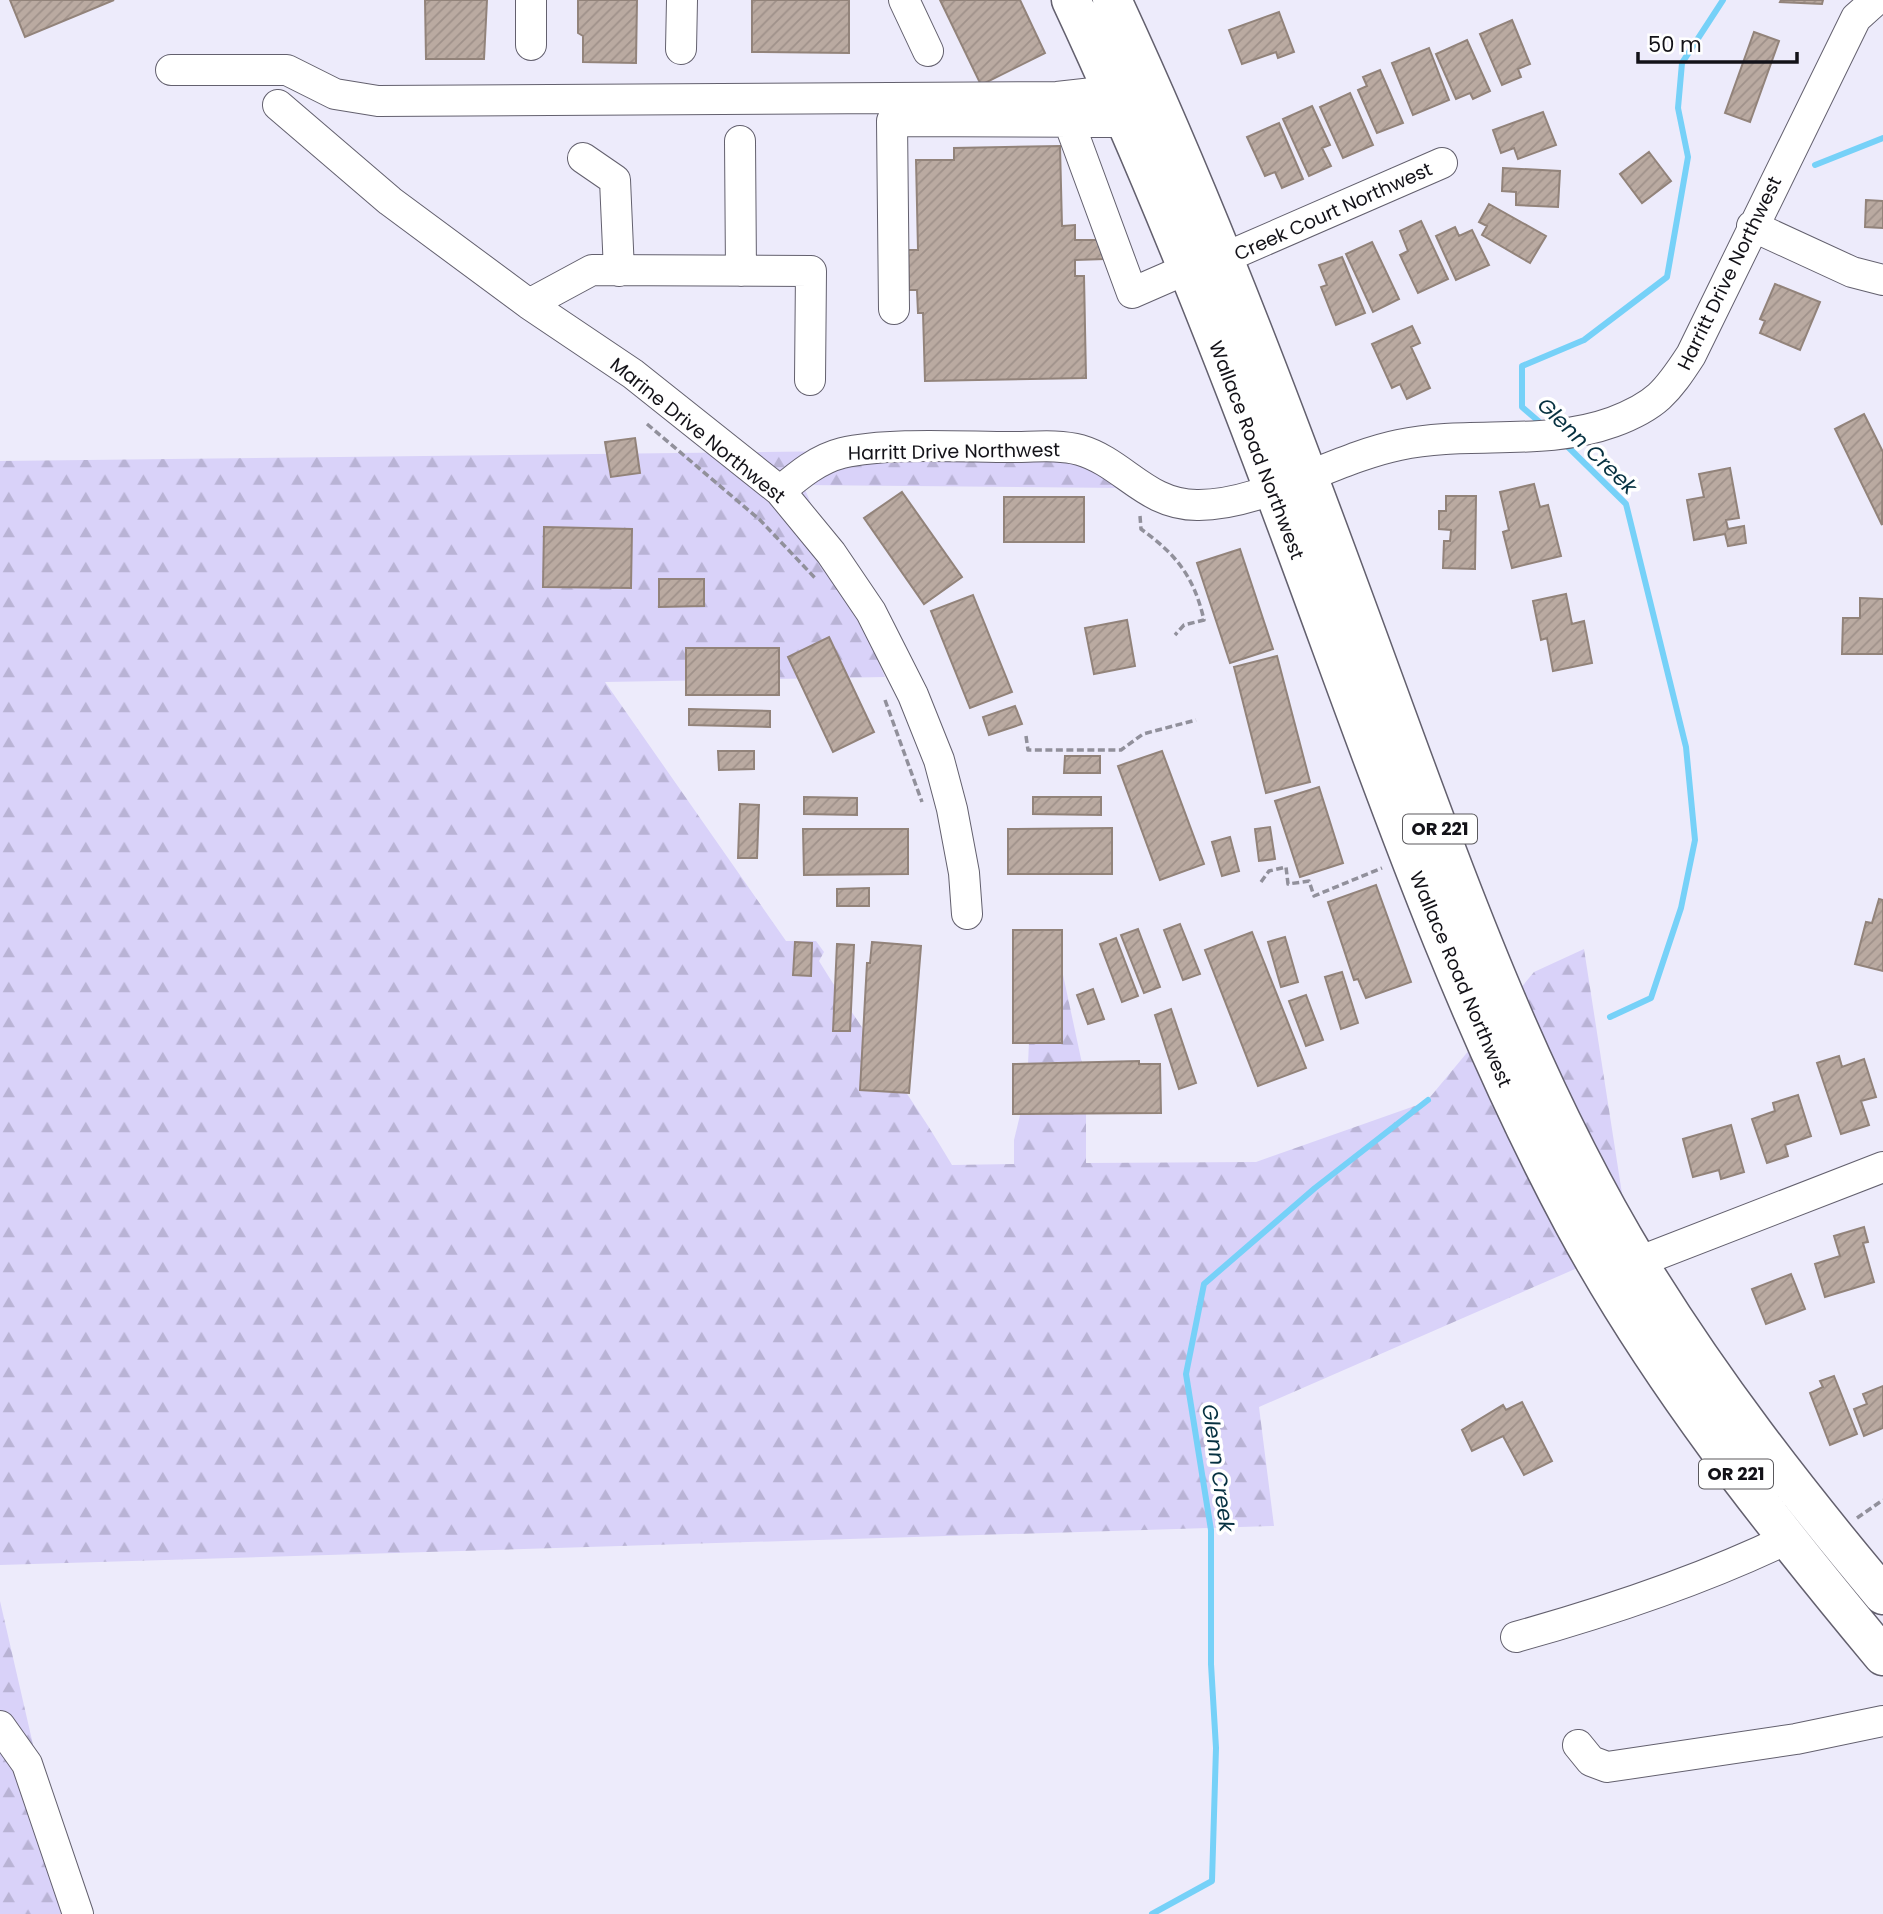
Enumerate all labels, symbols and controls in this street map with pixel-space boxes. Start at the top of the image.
scale bar [1638,21,1797,65]
text: 50 m [1648,30,1702,59]
street label: Creek Court Northwest [1230,156,1437,267]
street label: Harritt Drive Northwest [1671,172,1788,375]
street label: Wallace Road Northwest [1202,337,1311,564]
street label: Marine Drive Northwest [604,351,791,510]
water label: Glenn Creek [1531,391,1645,502]
street label: Harritt Drive Northwest [848,436,1060,467]
road number: OR 221 [1403,814,1477,844]
street label: Wallace Road Northwest [1403,867,1518,1091]
water label: Glenn Creek [1195,1402,1242,1535]
road number: OR 221 [1699,1460,1773,1489]

